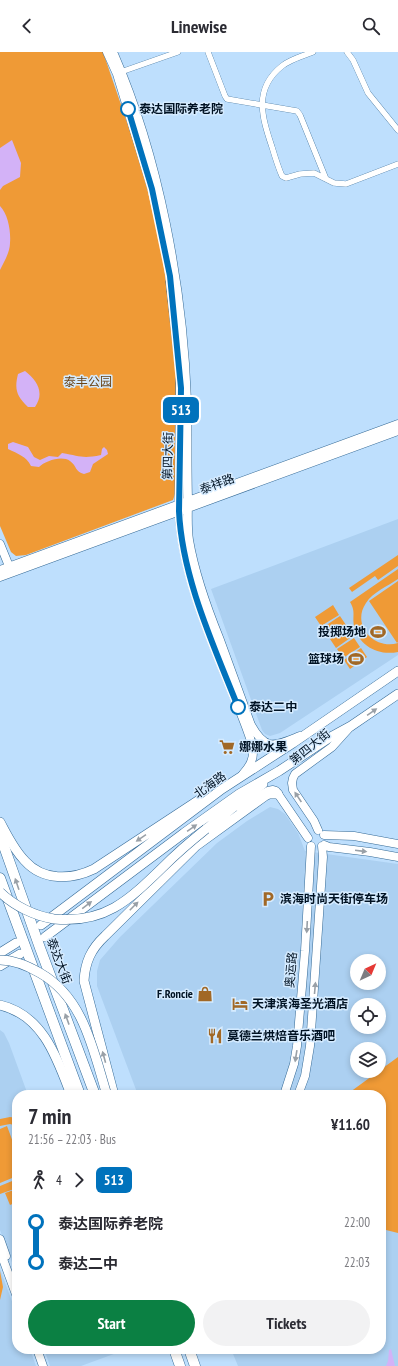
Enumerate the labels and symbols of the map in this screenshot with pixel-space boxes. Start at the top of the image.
marker: 泰达国际养老院 [120,101,136,117]
place label: 泰达国际养老院 [139,101,223,116]
park label: 泰丰公园 [64,374,112,389]
line badge: 513 [158,397,204,423]
street label: 第四大街 [160,432,175,480]
street label: 泰祥路 [197,470,236,497]
sports icon: 投掷场地 [369,623,387,641]
place label: 投掷场地 [318,624,366,639]
sports icon: 篮球场 [347,650,365,668]
place label: 篮球场 [308,651,344,666]
marker: 泰达二中 [230,699,246,715]
place label: 泰达二中 [249,699,297,714]
one-way arrow [366,708,377,716]
street label: 第四大街 [286,726,333,768]
supermarket icon: 娜娜水果 [218,738,236,756]
place label: 娜娜水果 [239,739,287,754]
street label: 北海路 [191,768,229,801]
one-way arrow [294,791,301,803]
one-way arrow [187,824,197,832]
one-way arrow [136,834,146,842]
one-way arrow [355,848,367,854]
one-way arrow [14,878,20,890]
parking icon: 滨海时尚天街停车场 [259,890,277,908]
place label: 滨海时尚天街停车场 [280,891,388,906]
one-way arrow [82,901,93,909]
one-way arrow [129,902,139,911]
one-way arrow [303,921,310,933]
street label: 泰达大街 [44,936,75,986]
street label: 奥运路 [281,951,300,989]
north arrow [350,954,386,990]
one-way arrow [312,982,319,994]
shop icon: F.Roncie [196,985,214,1003]
place label: F.Roncie [157,986,193,1001]
hotel icon: 天津滨海圣光酒店 [231,995,249,1013]
place label: 天津滨海圣光酒店 [252,996,348,1011]
one-way arrow [64,1013,70,1025]
restaurant icon: 莫德兰烘焙音乐酒吧 [206,1027,224,1045]
place label: 莫德兰烘焙音乐酒吧 [227,1028,335,1043]
one-way arrow [292,1050,298,1062]
one-way arrow [100,1051,106,1064]

